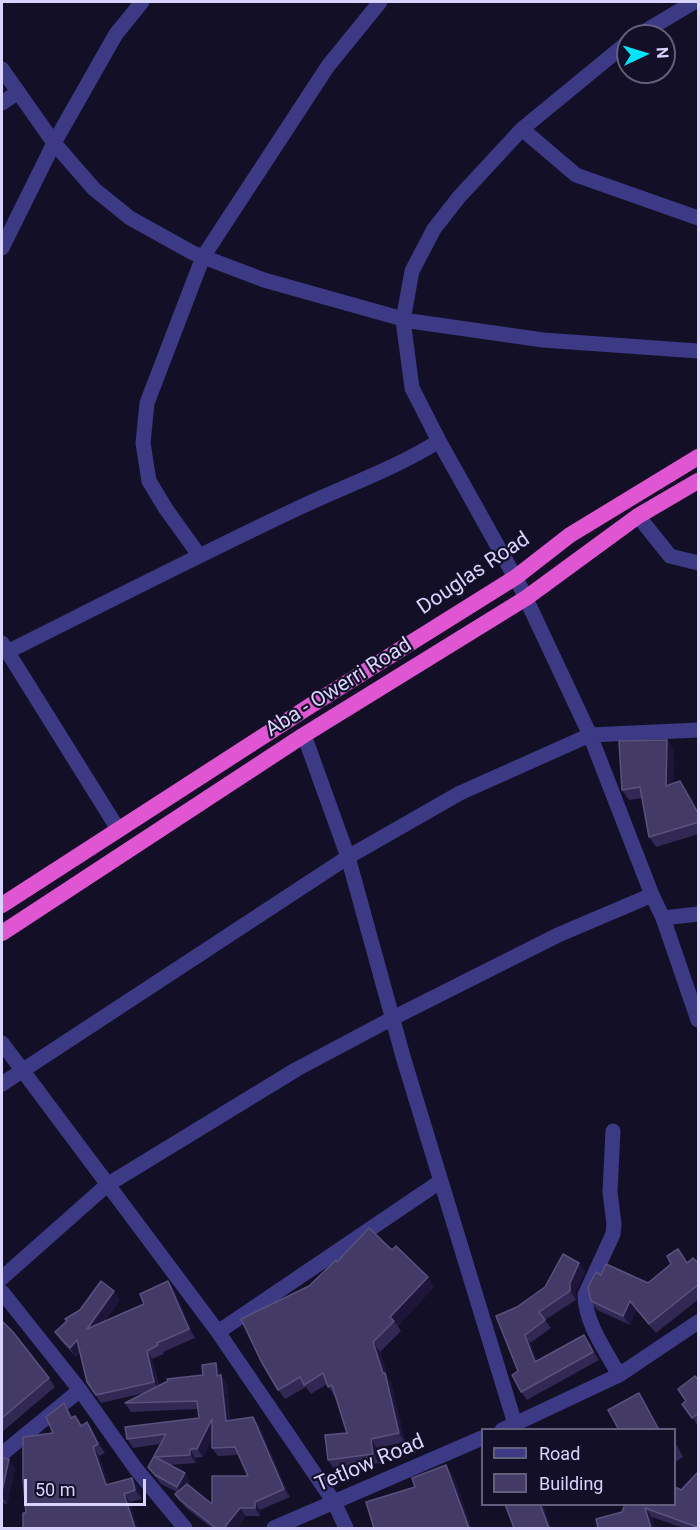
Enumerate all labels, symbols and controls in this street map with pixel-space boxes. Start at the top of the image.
north arrow [616,24,676,84]
text: N [653,47,672,59]
street label: Douglas Road [413,527,535,621]
street label: Aba - Owerri Road [261,633,417,743]
legend [481,1428,676,1506]
street label: Tetlow Road [312,1430,428,1498]
text: Road [539,1443,580,1464]
scale bar [27,1467,148,1505]
text: Building [539,1473,603,1494]
text: 50 m [35,1479,75,1500]

